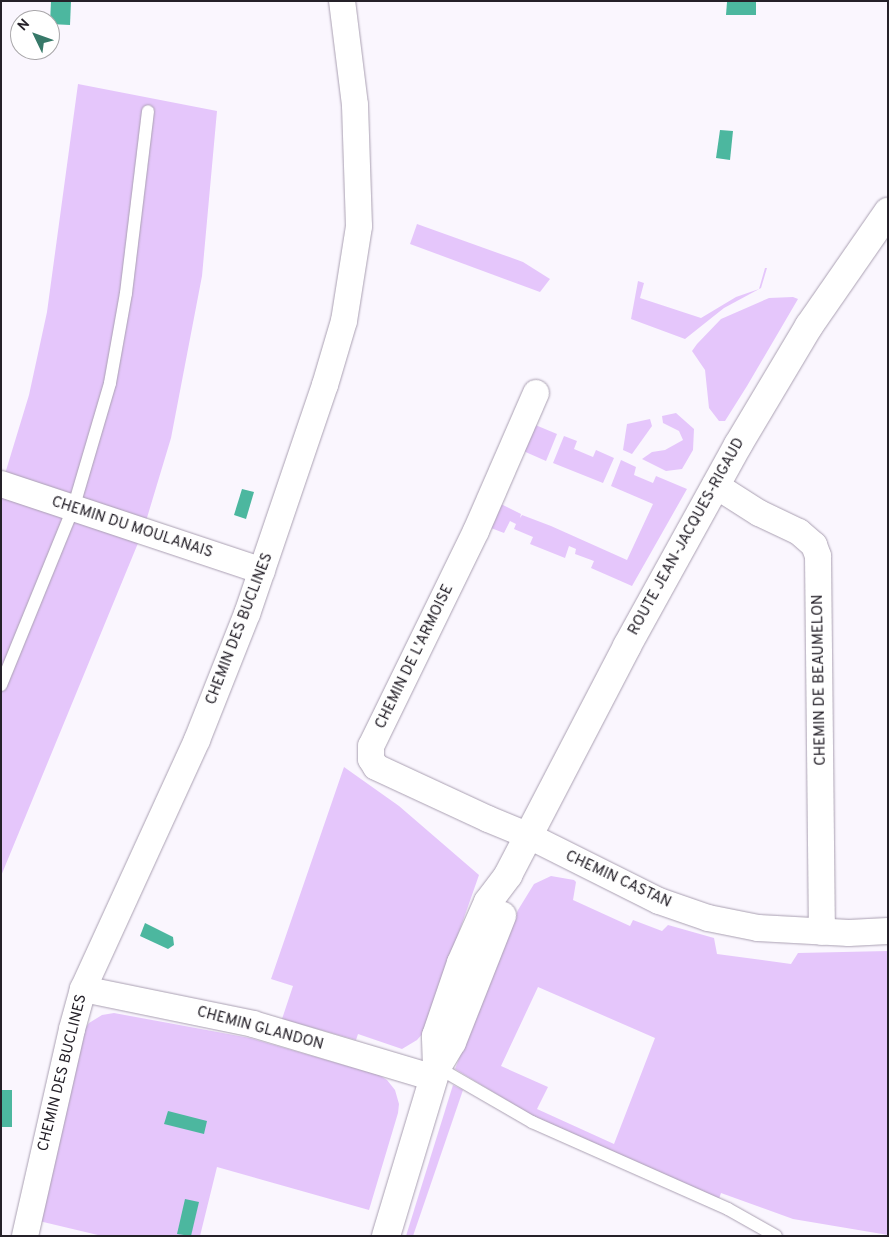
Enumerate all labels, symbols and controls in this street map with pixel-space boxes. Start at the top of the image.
north arrow [10,10,60,60]
text: N [15,16,34,35]
street label: ROUTE JEAN-JACQUES-RIGAUD [625,435,749,639]
street label: CHEMIN DU MOULANAIS [49,493,215,563]
street label: CHEMIN DES BUCLINES [203,550,277,708]
street label: CHEMIN DE L'ARMOISE [372,582,458,732]
street label: CHEMIN DE BEAUMELON [810,594,830,766]
street label: CHEMIN CASTAN [562,848,674,912]
street label: CHEMIN DES BUCLINES [35,993,91,1153]
street label: CHEMIN GLANDON [195,1003,325,1055]

